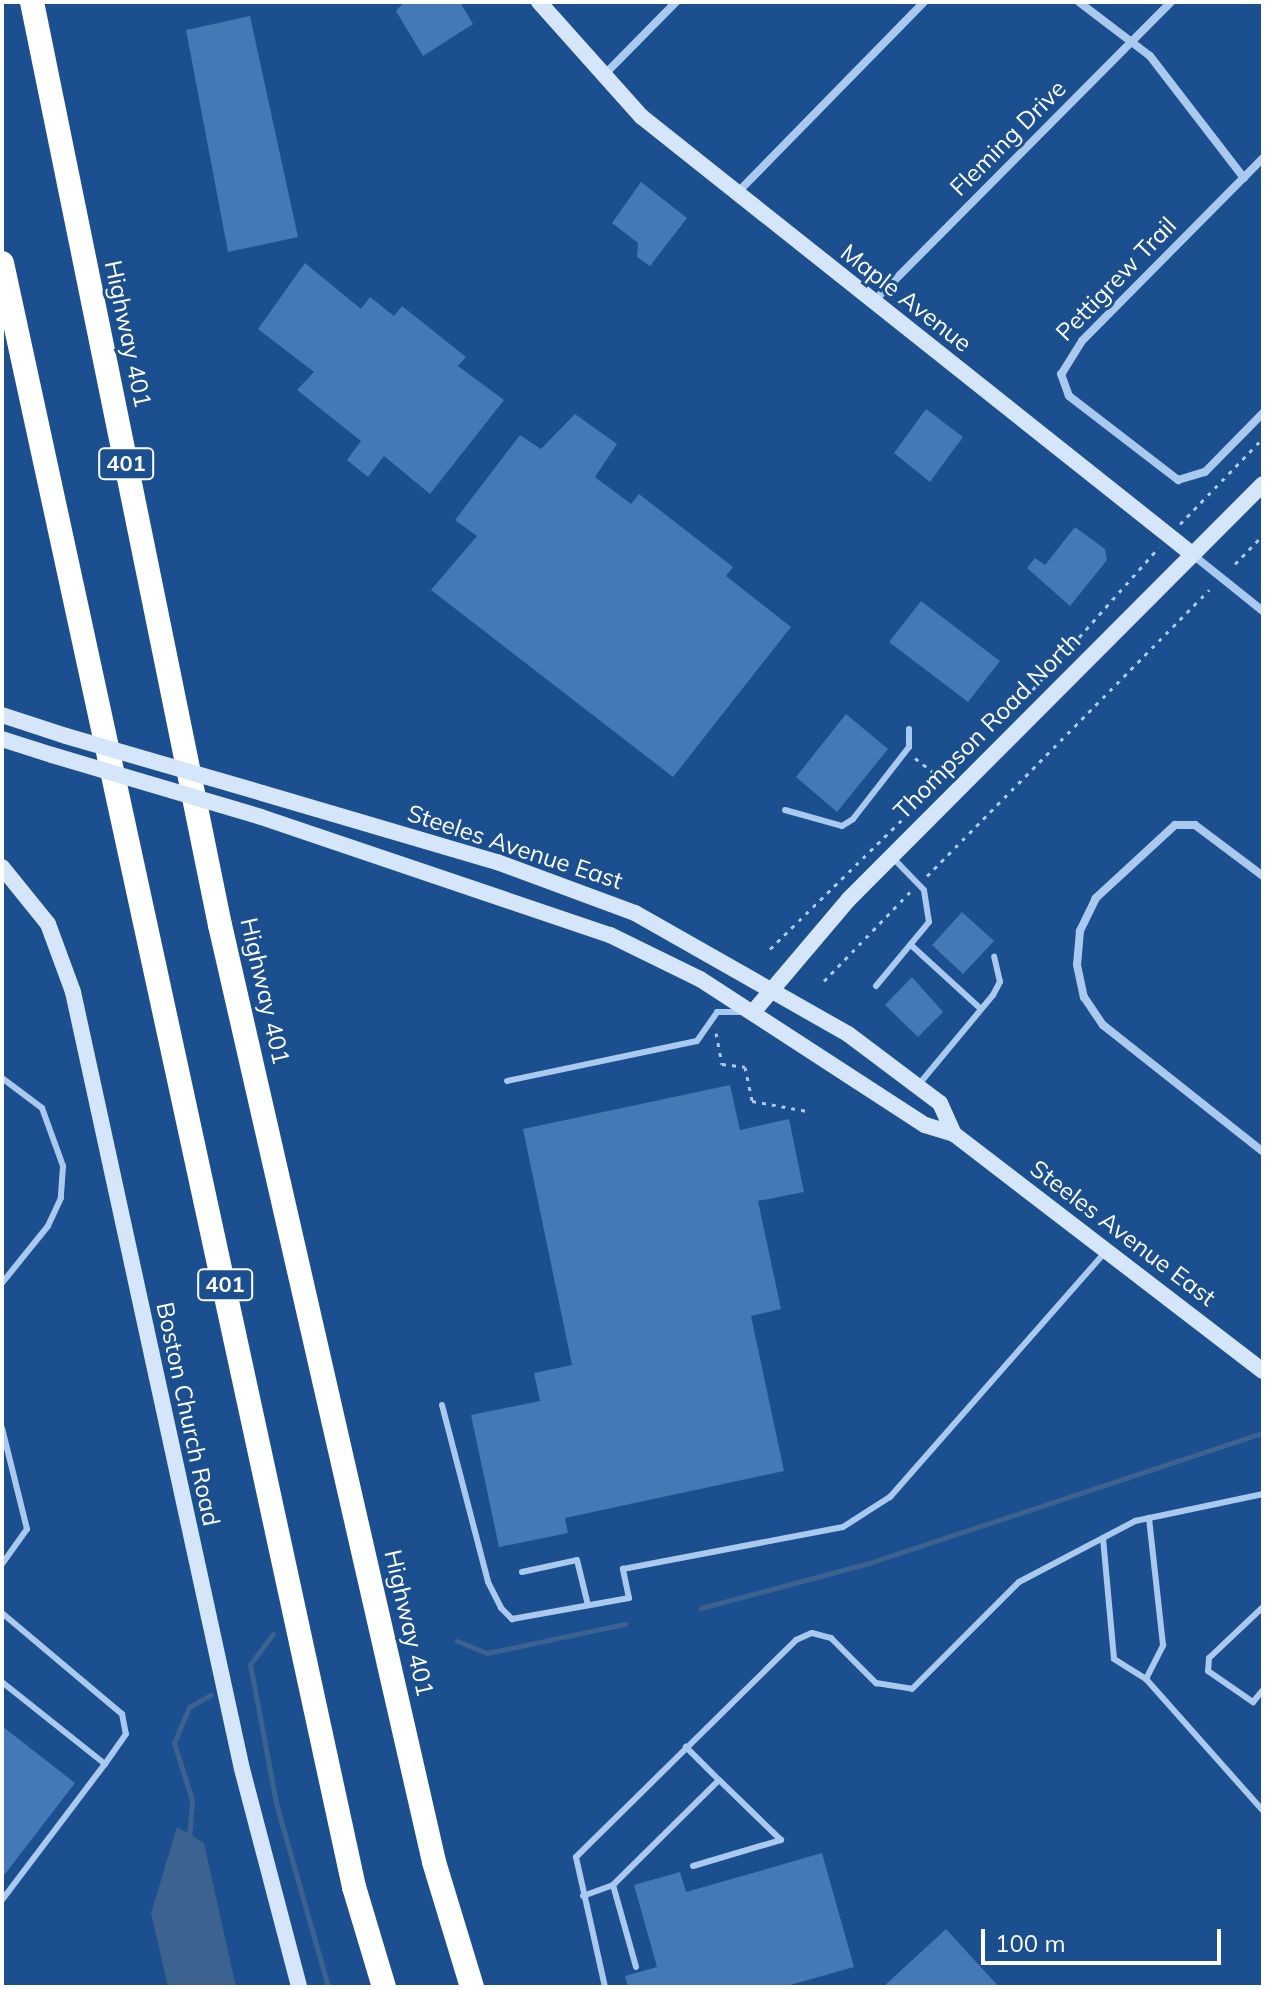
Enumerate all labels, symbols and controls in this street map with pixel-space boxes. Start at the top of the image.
street label: Fleming Drive [944,74,1072,202]
street label: Pettigrew Trail [1050,211,1182,347]
street label: Maple Avenue [835,238,977,358]
street label: Highway 401 [98,258,158,410]
road number: 401 [98,446,154,482]
street label: Thompson Road North [888,627,1086,825]
street label: Steeles Avenue East [404,799,626,895]
street label: Highway 401 [234,915,296,1067]
street label: Steeles Avenue East [1025,1154,1221,1312]
road number: 401 [197,1267,253,1303]
street label: Boston Church Road [150,1299,226,1529]
street label: Highway 401 [378,1547,440,1699]
scale bar [985,1913,1225,1963]
text: 100 m [995,1928,1066,1958]

